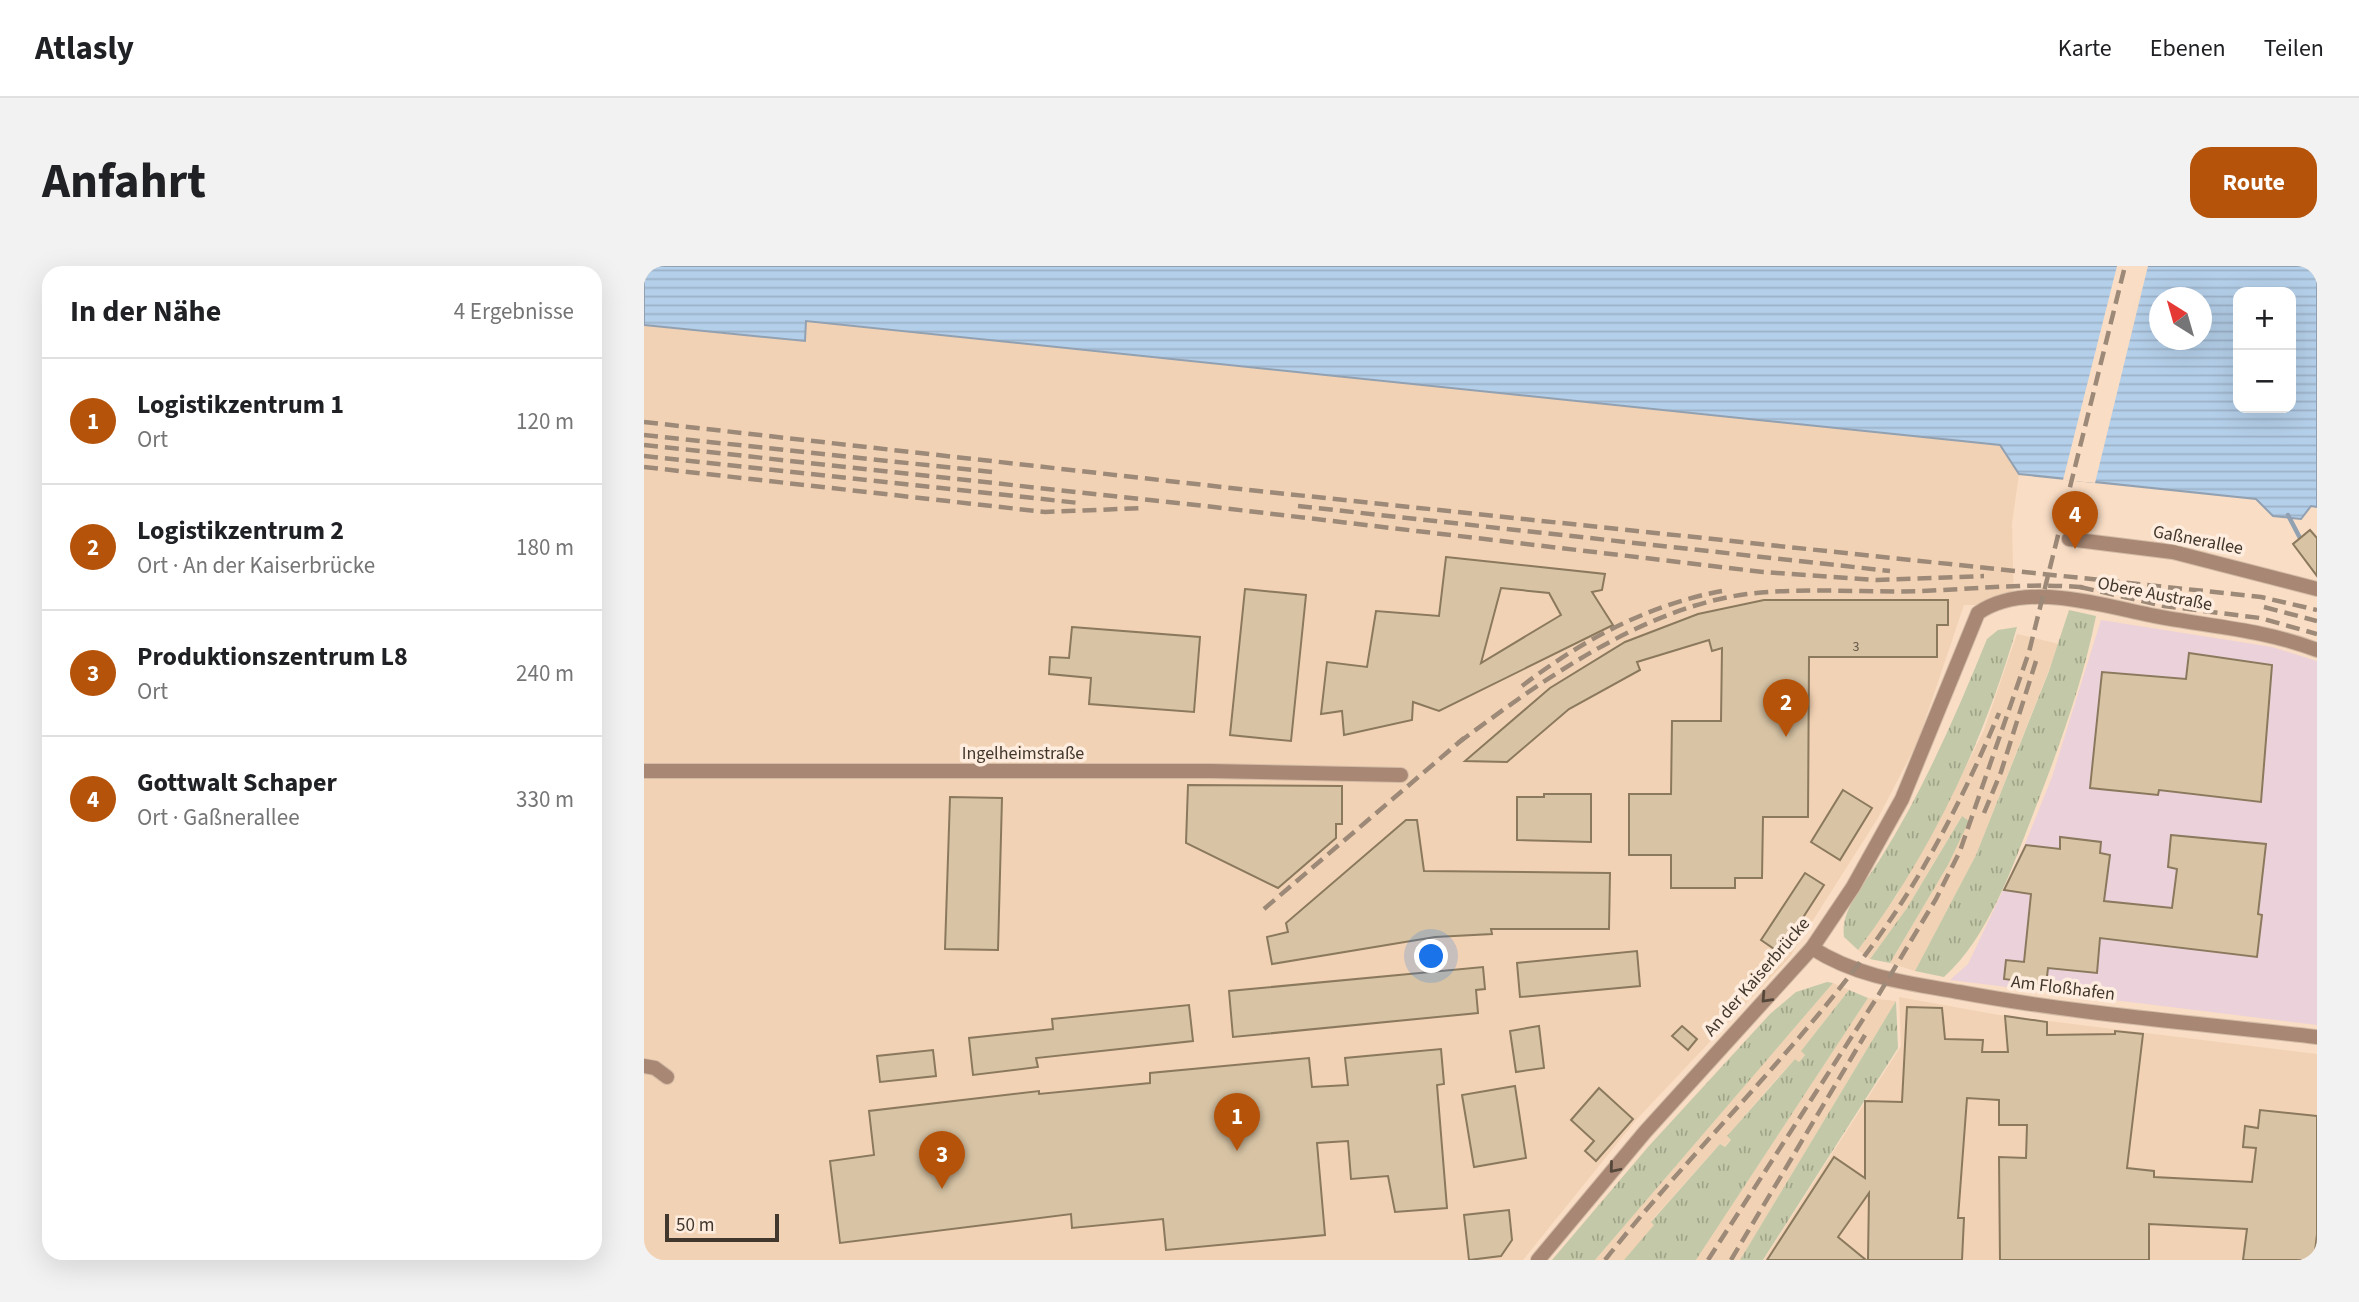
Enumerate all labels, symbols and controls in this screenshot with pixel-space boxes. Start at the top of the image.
text: Atlasly [35,25,134,72]
text: Karte [2058,31,2112,66]
text: Ebenen [2150,31,2226,66]
text: Teilen [2264,31,2324,66]
text: Anfahrt [42,147,206,217]
button: Route [2190,147,2317,218]
north arrow [2149,287,2212,350]
map controls [2233,287,2296,413]
button: + [2233,287,2296,350]
text: In der Nähe [70,290,221,333]
text: 4 Ergebnisse [454,295,574,328]
button: − [2233,350,2296,413]
text: Logistikzentrum 1 [137,386,344,423]
text: 1 [87,405,99,438]
text: 120 m [516,405,574,438]
text: Ort [137,423,168,456]
pin: 4 [2052,491,2098,549]
text: Logistikzentrum 2 [137,512,344,549]
street label: Gaßnerallee [2151,519,2245,561]
text: 2 [87,531,99,564]
text: 180 m [516,531,574,564]
text: Ort · An der Kaiserbrücke [137,549,375,582]
street label: Obere Austraße [2096,571,2215,617]
house number: 3 [1853,637,1860,657]
text: Produktionszentrum L8 [137,638,408,675]
text: 3 [87,657,99,690]
text: 240 m [516,657,574,690]
text: Ort [137,675,168,708]
pin: 2 [1763,679,1809,737]
street label: Ingelheimstraße [962,741,1084,766]
text: Gottwalt Schaper [137,764,337,801]
text: 4 [87,783,99,816]
text: 330 m [516,783,574,816]
text: Ort · Gaßnerallee [137,801,300,834]
street label: An der Kaiserbrücke [1698,912,1816,1042]
your location [1414,939,1448,973]
street label: Am Floßhafen [2010,969,2116,1007]
one-way arrow [1762,990,1774,1003]
pin: 1 [1214,1093,1260,1151]
pin: 3 [919,1131,965,1189]
one-way arrow [1610,1160,1622,1173]
scale bar [665,1211,779,1243]
text: 50 m [676,1212,714,1239]

